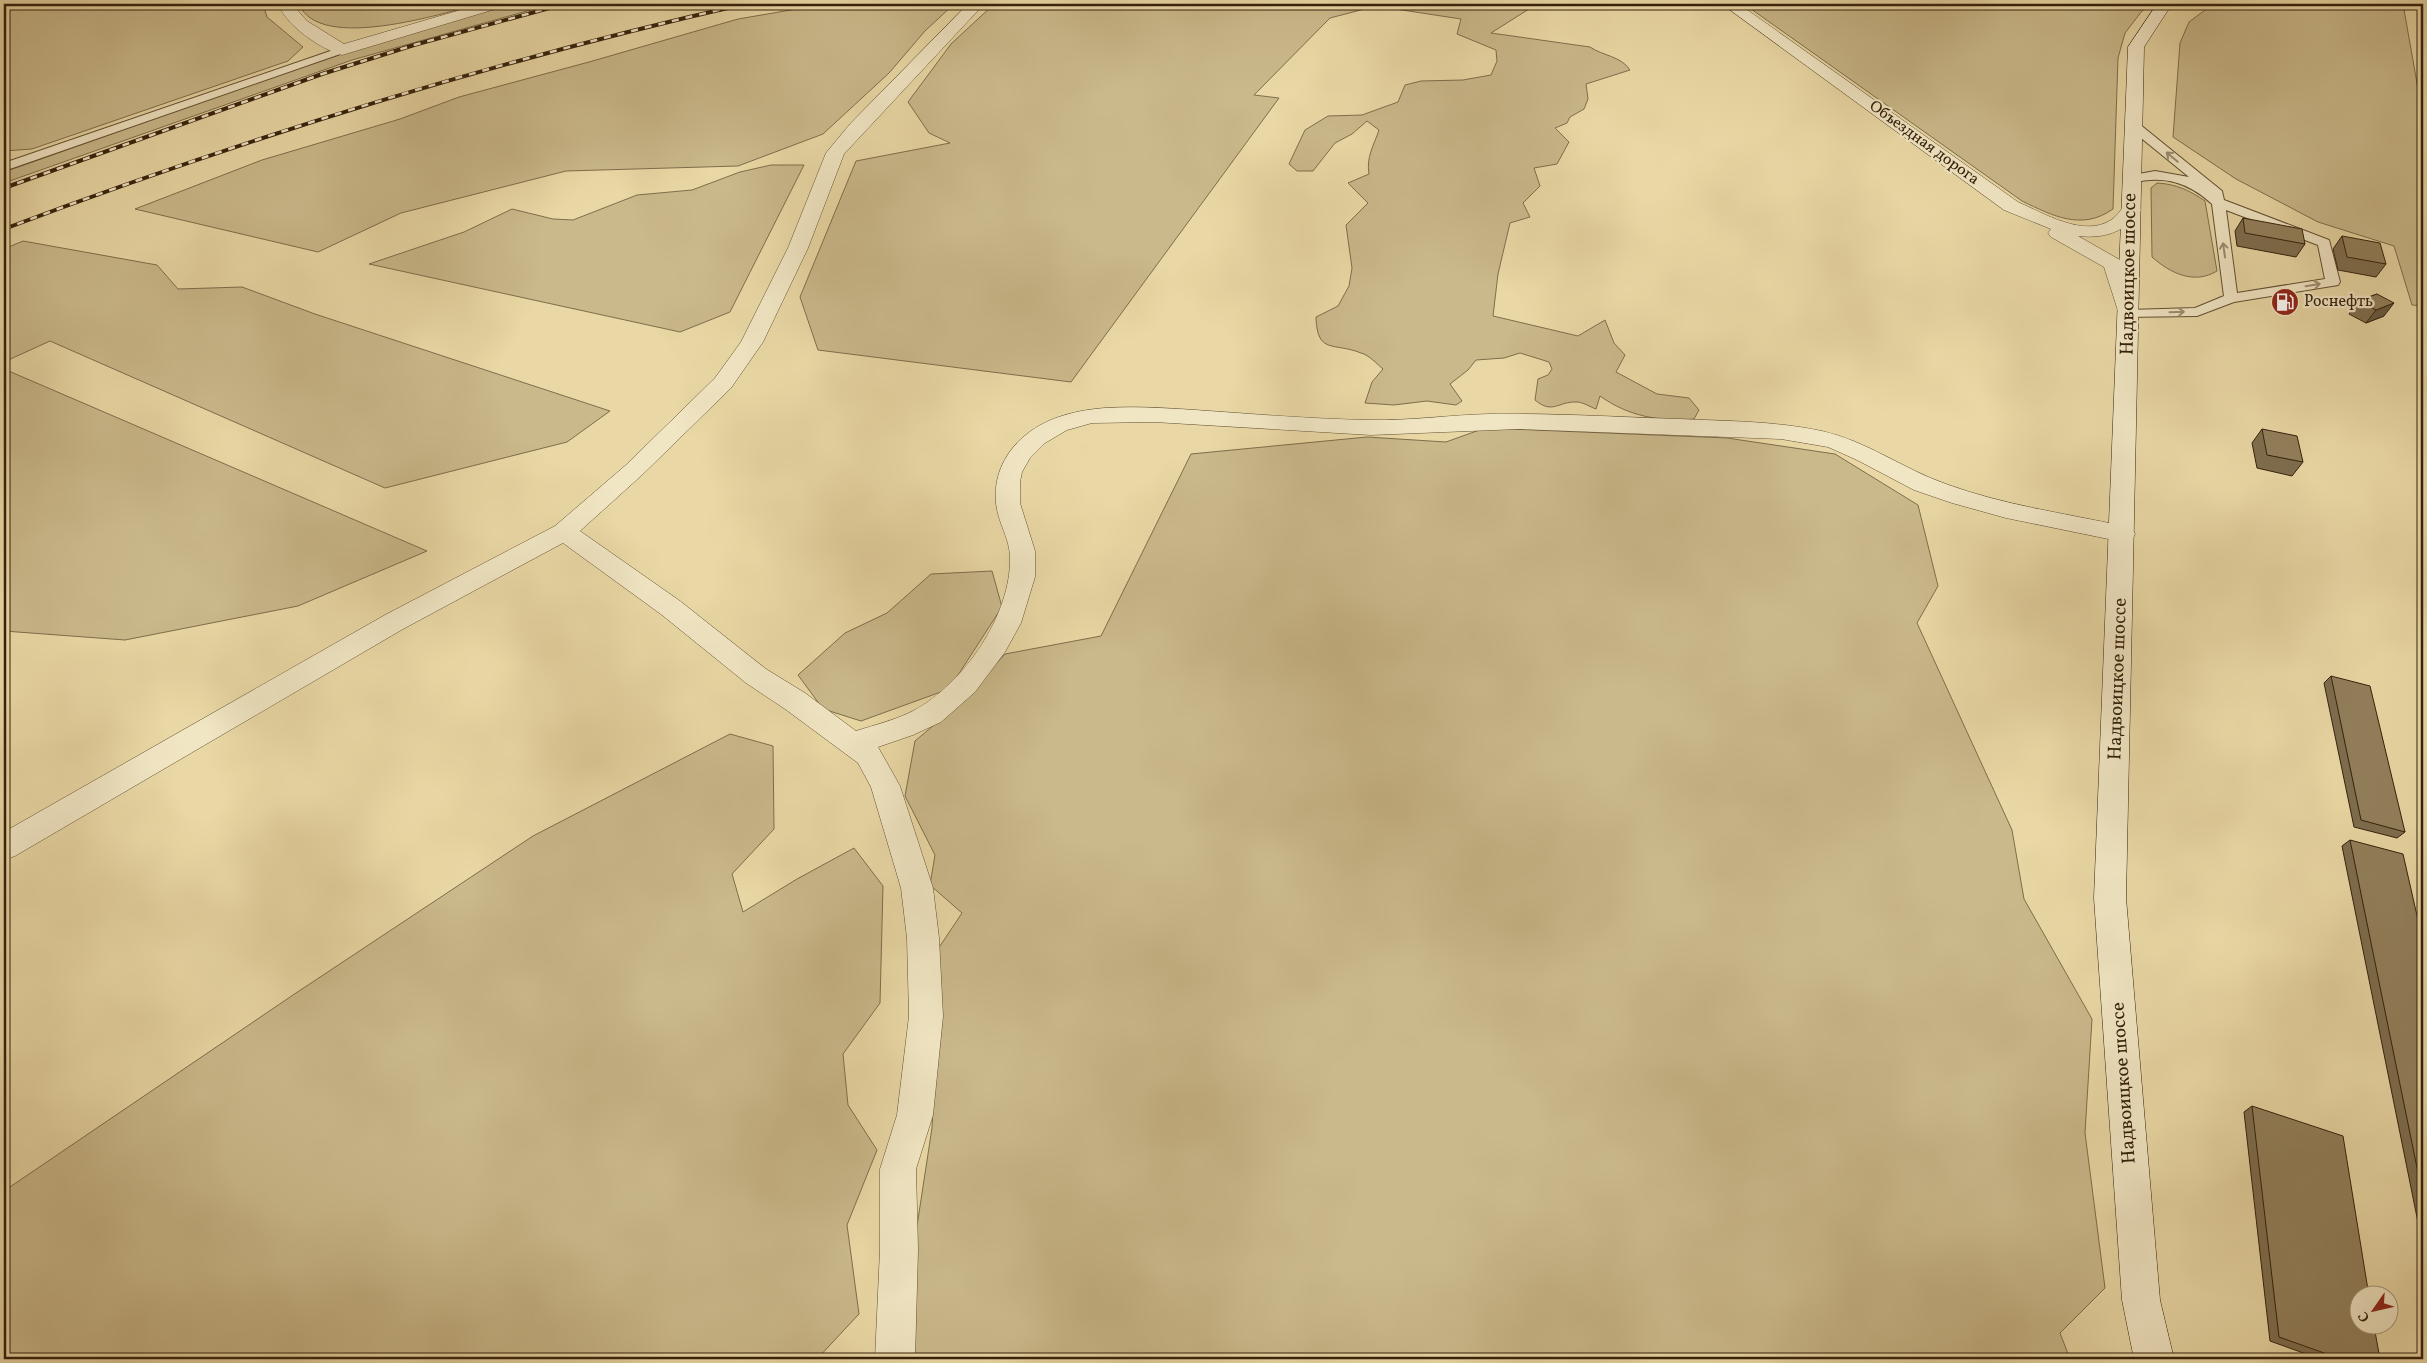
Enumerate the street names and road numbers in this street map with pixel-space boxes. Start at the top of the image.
street label: Объездная дорога [1864,95,1984,191]
street label: Надвоицкое шоссе [2115,193,2143,355]
street label: Надвоицкое шоссе [2102,597,2134,761]
street label: Надвоицкое шоссе [2105,1001,2143,1165]

